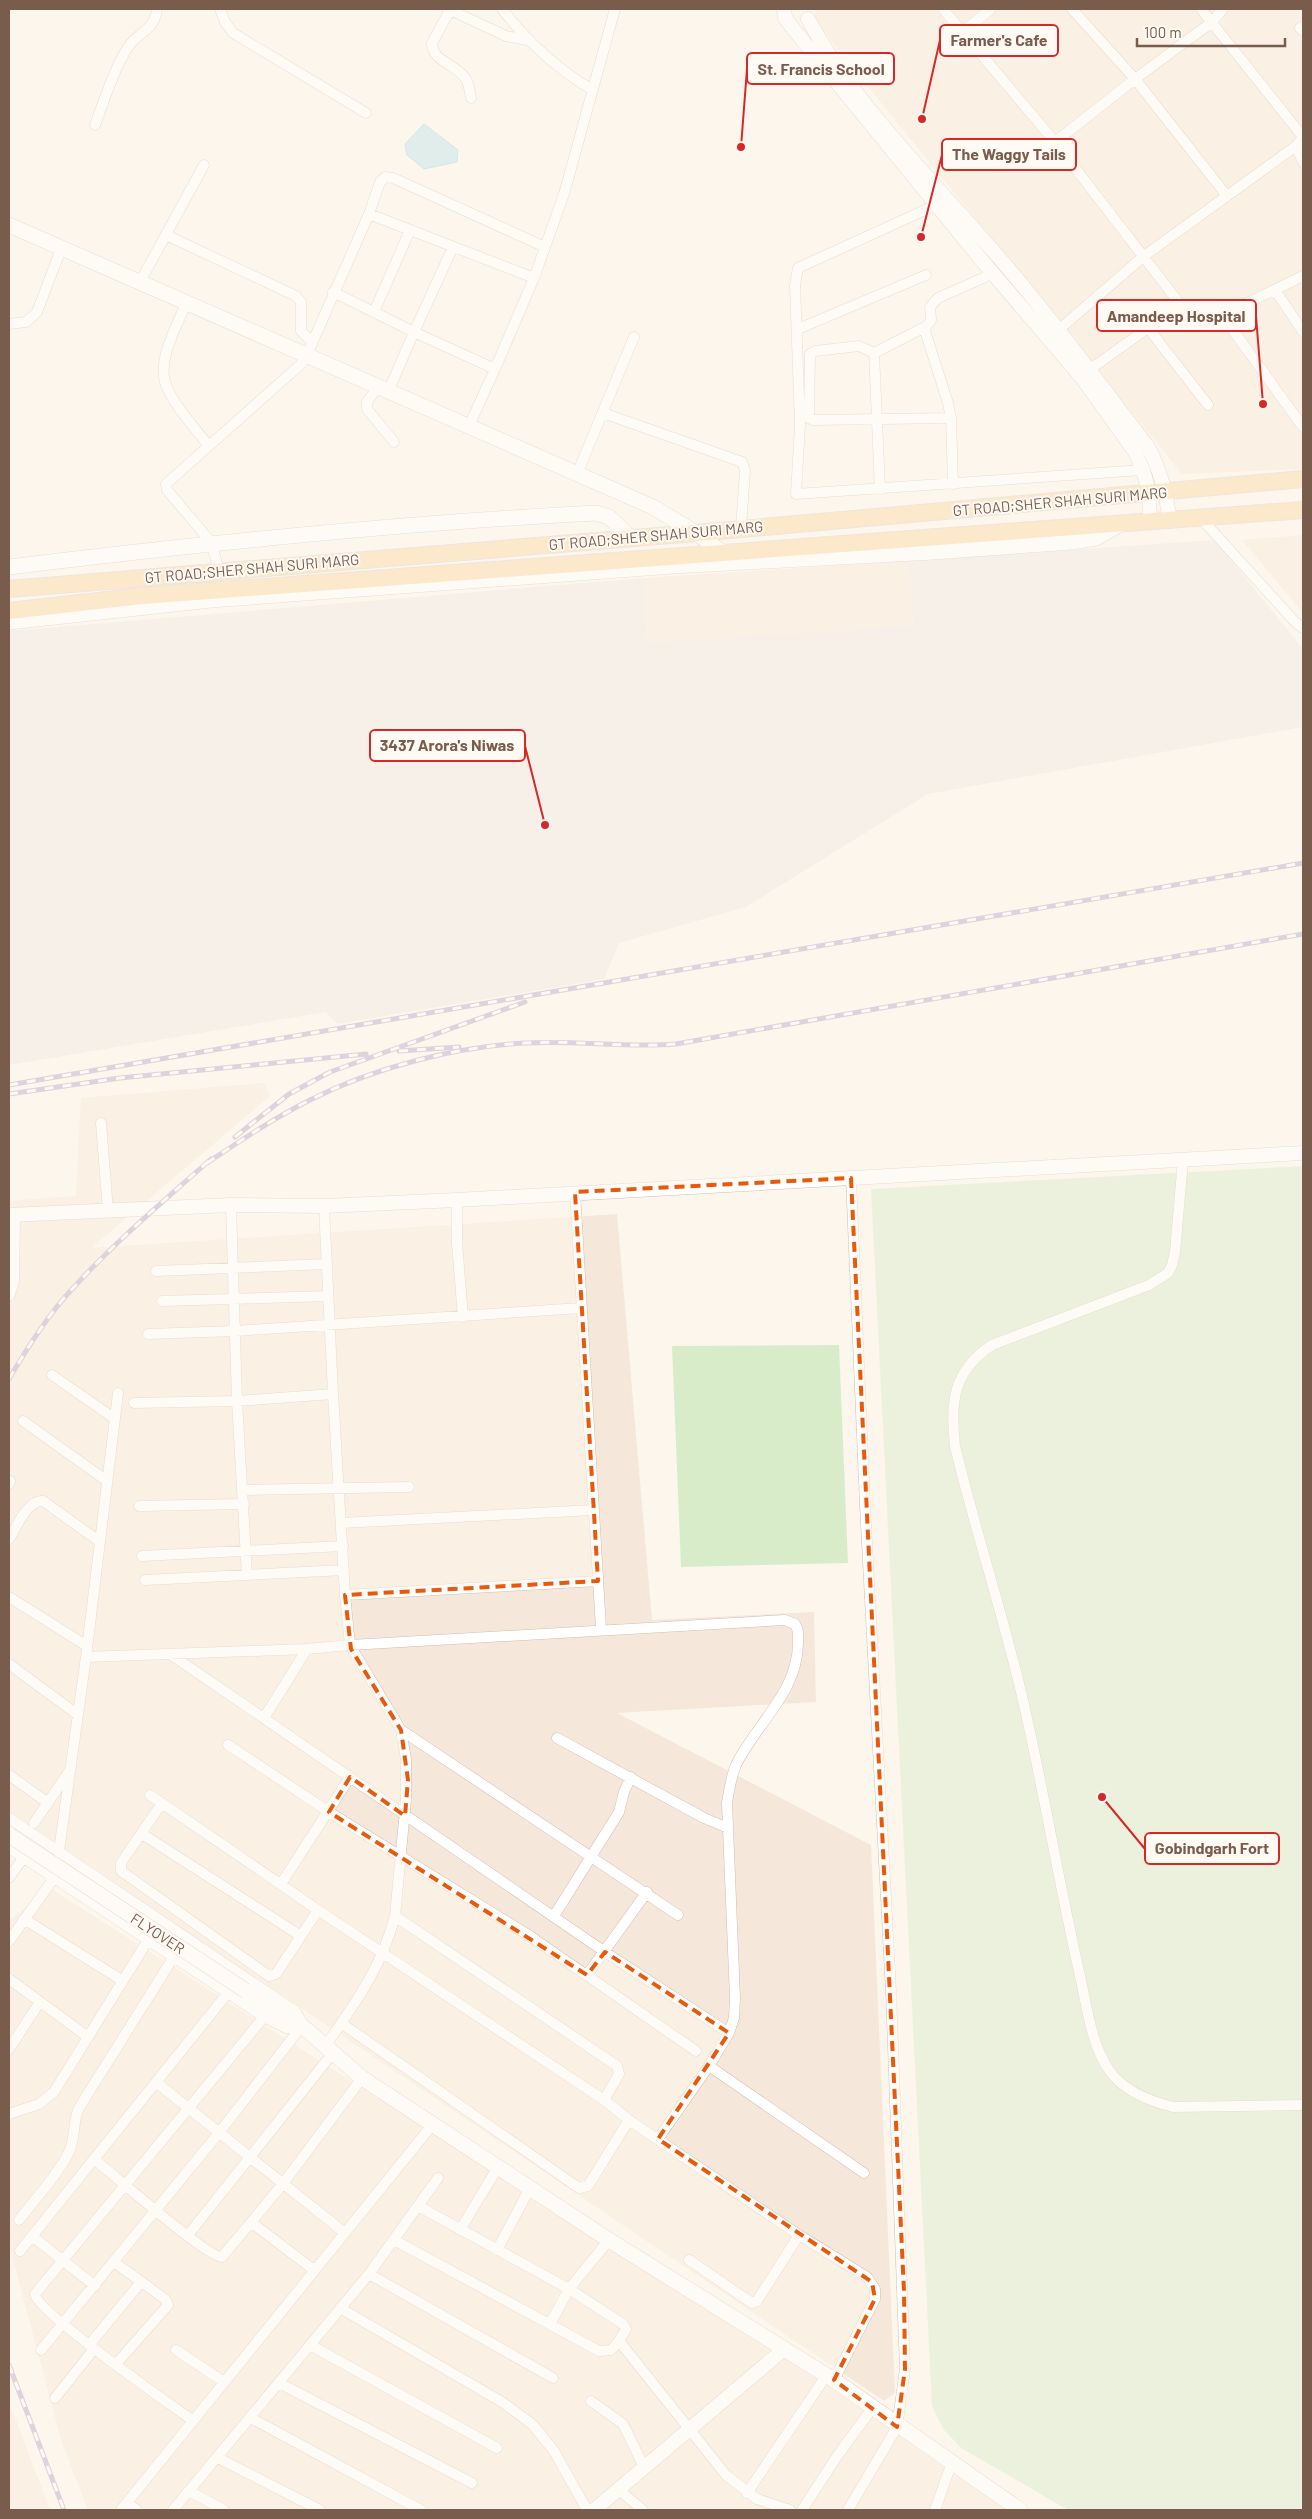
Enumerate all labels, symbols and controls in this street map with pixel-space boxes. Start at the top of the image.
scale bar [1137,15,1284,47]
text: 100 m [1144,23,1182,41]
callout: Farmer's Cafe [940,25,1058,56]
text: Farmer's Cafe [950,30,1048,49]
callout: St. Francis School [747,53,894,84]
text: St. Francis School [757,59,885,78]
callout: The Waggy Tails [942,139,1076,170]
text: The Waggy Tails [952,144,1066,163]
callout: Amandeep Hospital [1097,300,1256,331]
text: Amandeep Hospital [1107,306,1245,325]
street label: GT ROAD;SHER SHAH SURI MARG [952,483,1168,519]
street label: GT ROAD;SHER SHAH SURI MARG [548,517,764,553]
street label: GT ROAD;SHER SHAH SURI MARG [144,550,360,586]
callout: 3437 Arora's Niwas [370,730,525,761]
text: 3437 Arora's Niwas [380,735,514,754]
callout: Gobindgarh Fort [1145,1833,1279,1864]
text: Gobindgarh Fort [1155,1838,1269,1857]
street label: FLYOVER [128,1909,188,1957]

